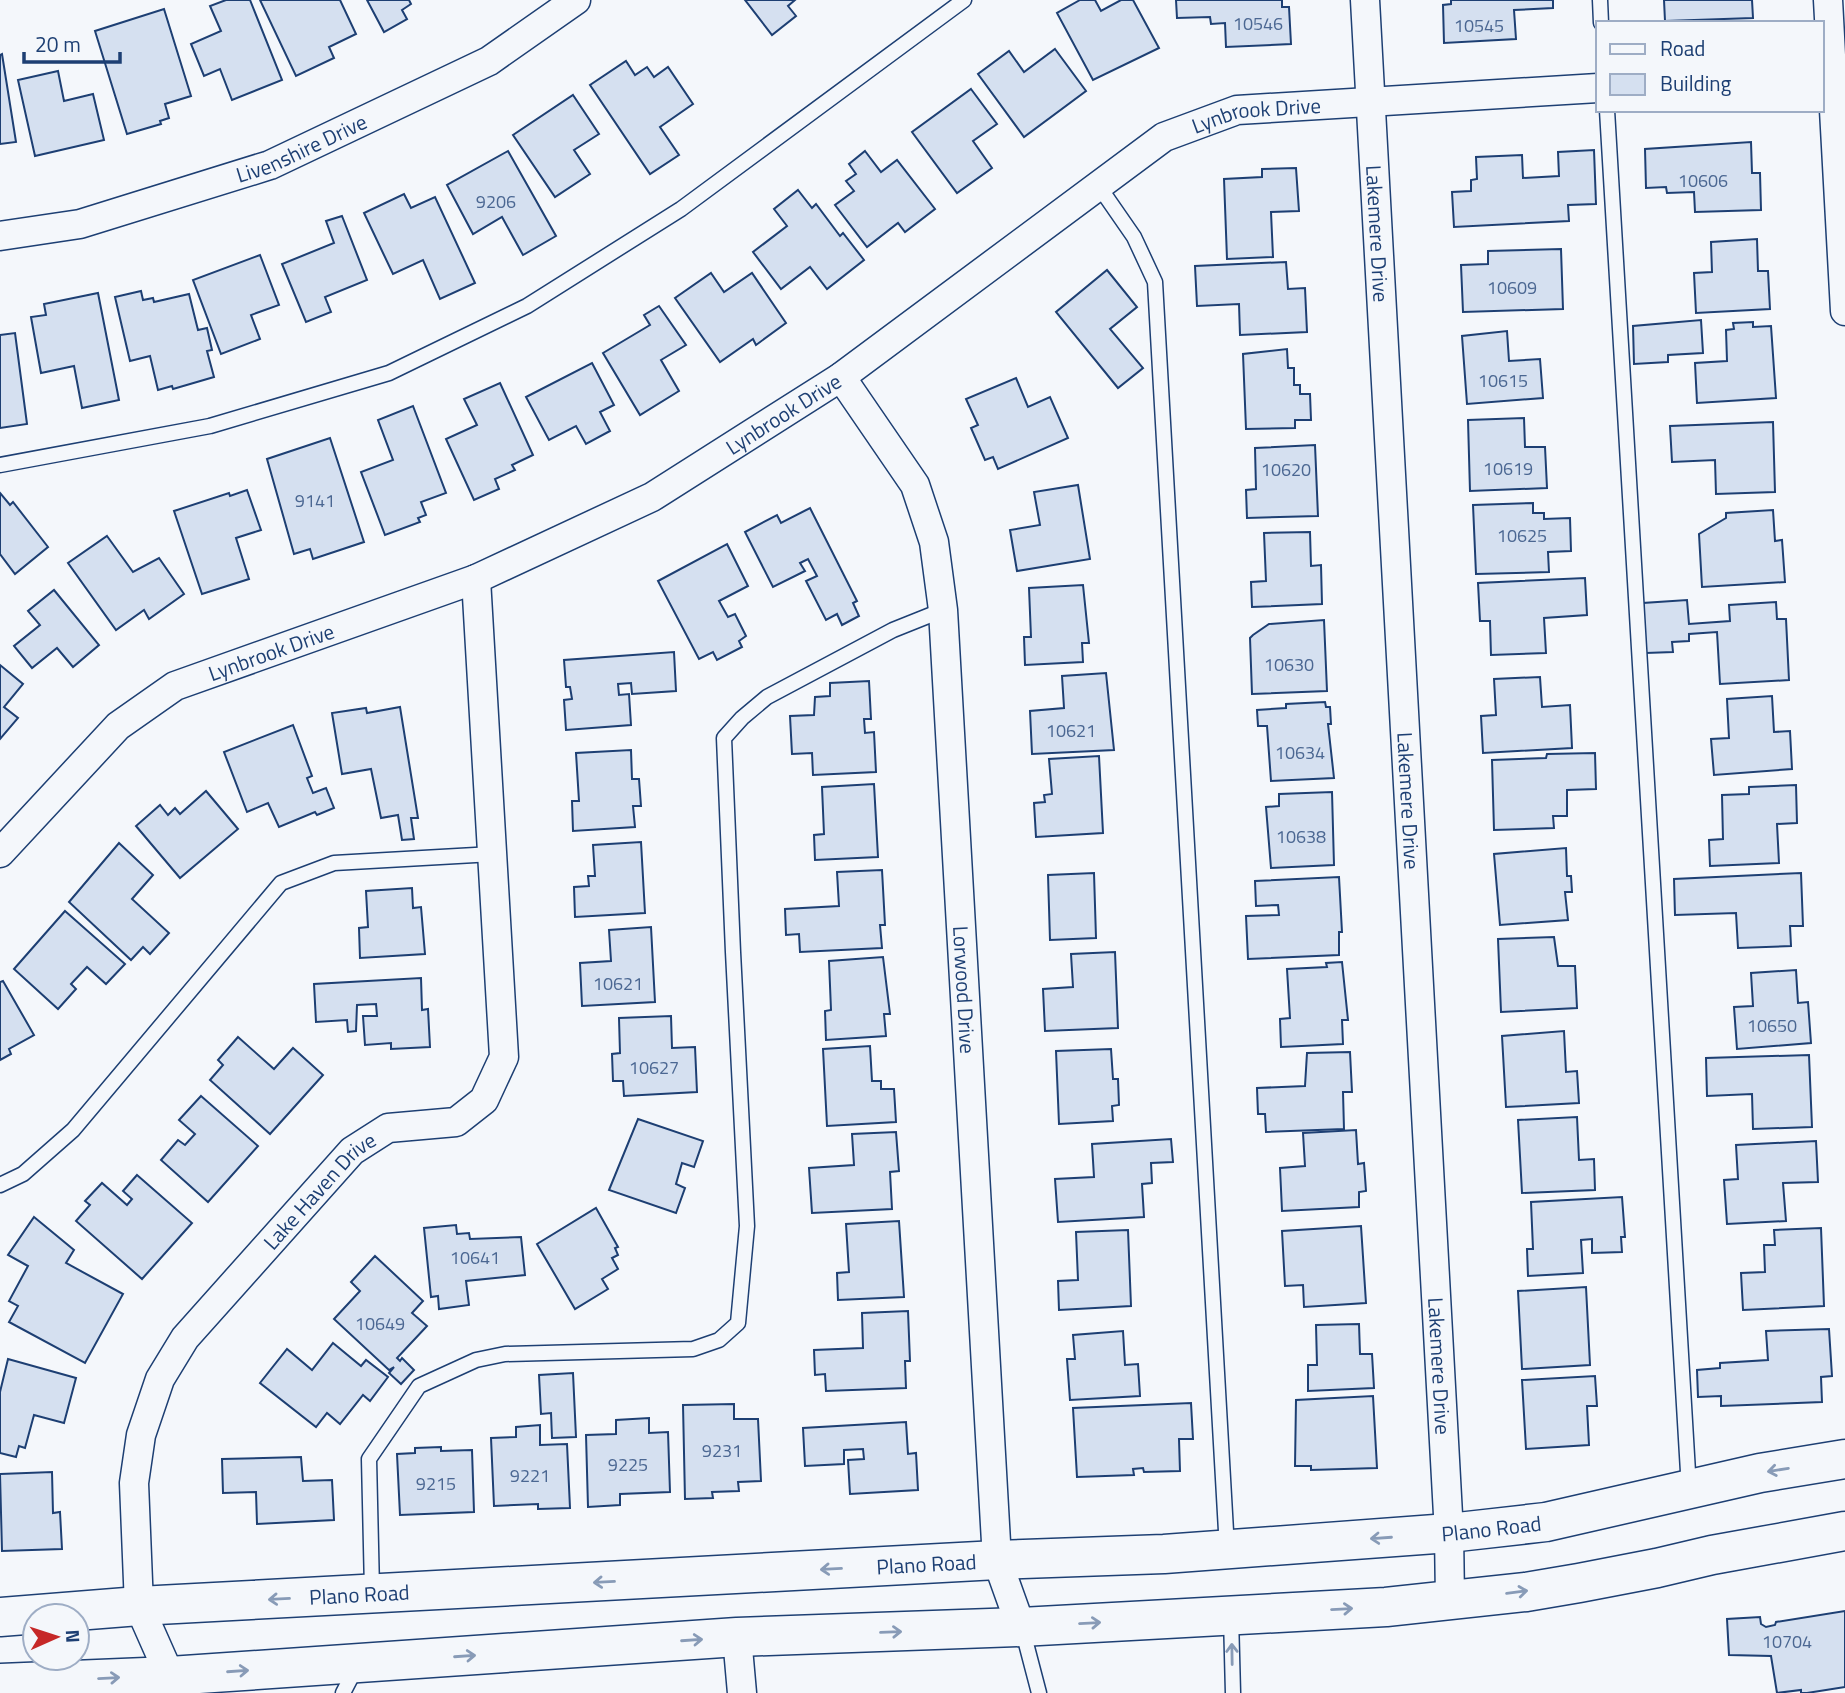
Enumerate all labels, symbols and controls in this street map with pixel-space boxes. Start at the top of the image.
house number: 10546 [1233,10,1283,37]
house number: 10545 [1454,12,1504,39]
scale bar [24,21,121,65]
legend [1596,21,1824,112]
text: 20 m [35,28,81,60]
text: Road [1660,32,1705,64]
text: Building [1660,67,1732,99]
street label: Lynbrook Drive [1187,89,1322,141]
street label: Livenshire Drive [232,105,372,191]
street label: Lakemere Drive [1358,164,1398,303]
house number: 10606 [1678,167,1728,194]
house number: 9206 [476,188,516,215]
house number: 10609 [1487,274,1537,301]
street label: Lynbrook Drive [719,365,847,462]
house number: 10615 [1478,367,1528,394]
house number: 10619 [1483,455,1533,482]
house number: 10620 [1261,456,1311,483]
house number: 9141 [295,487,335,514]
house number: 10625 [1497,522,1547,549]
street label: Lynbrook Drive [204,615,338,689]
house number: 10630 [1264,651,1314,678]
house number: 10621 [1046,717,1096,744]
street label: Lakemere Drive [1389,731,1429,870]
house number: 10634 [1275,739,1325,766]
house number: 10638 [1276,823,1326,850]
street label: Lorwood Drive [945,925,984,1055]
house number: 10621 [593,970,643,997]
house number: 10650 [1747,1012,1797,1039]
house number: 10627 [629,1054,679,1081]
street label: Lake Haven Drive [255,1124,382,1257]
house number: 10641 [450,1244,500,1271]
street label: Lakemere Drive [1420,1296,1460,1435]
house number: 10649 [355,1310,405,1337]
house number: 9231 [702,1437,742,1464]
house number: 9225 [608,1451,648,1478]
house number: 9221 [510,1462,550,1489]
one-way arrow [1767,1464,1790,1477]
house number: 9215 [416,1470,456,1497]
street label: Plano Road [1440,1507,1543,1550]
one-way arrow [1370,1532,1393,1545]
street label: Plano Road [875,1545,977,1582]
one-way arrow [819,1563,842,1576]
street label: Plano Road [308,1576,410,1613]
one-way arrow [593,1576,615,1589]
one-way arrow [1506,1586,1528,1599]
one-way arrow [267,1593,290,1606]
north arrow [21,1602,91,1672]
one-way arrow [1331,1602,1353,1615]
one-way arrow [1078,1616,1100,1629]
one-way arrow [879,1625,902,1638]
house number: 10704 [1762,1628,1812,1655]
text: N [59,1629,88,1643]
one-way arrow [680,1634,703,1647]
one-way arrow [1226,1643,1239,1666]
one-way arrow [453,1649,476,1662]
one-way arrow [226,1664,249,1677]
one-way arrow [97,1672,120,1685]

